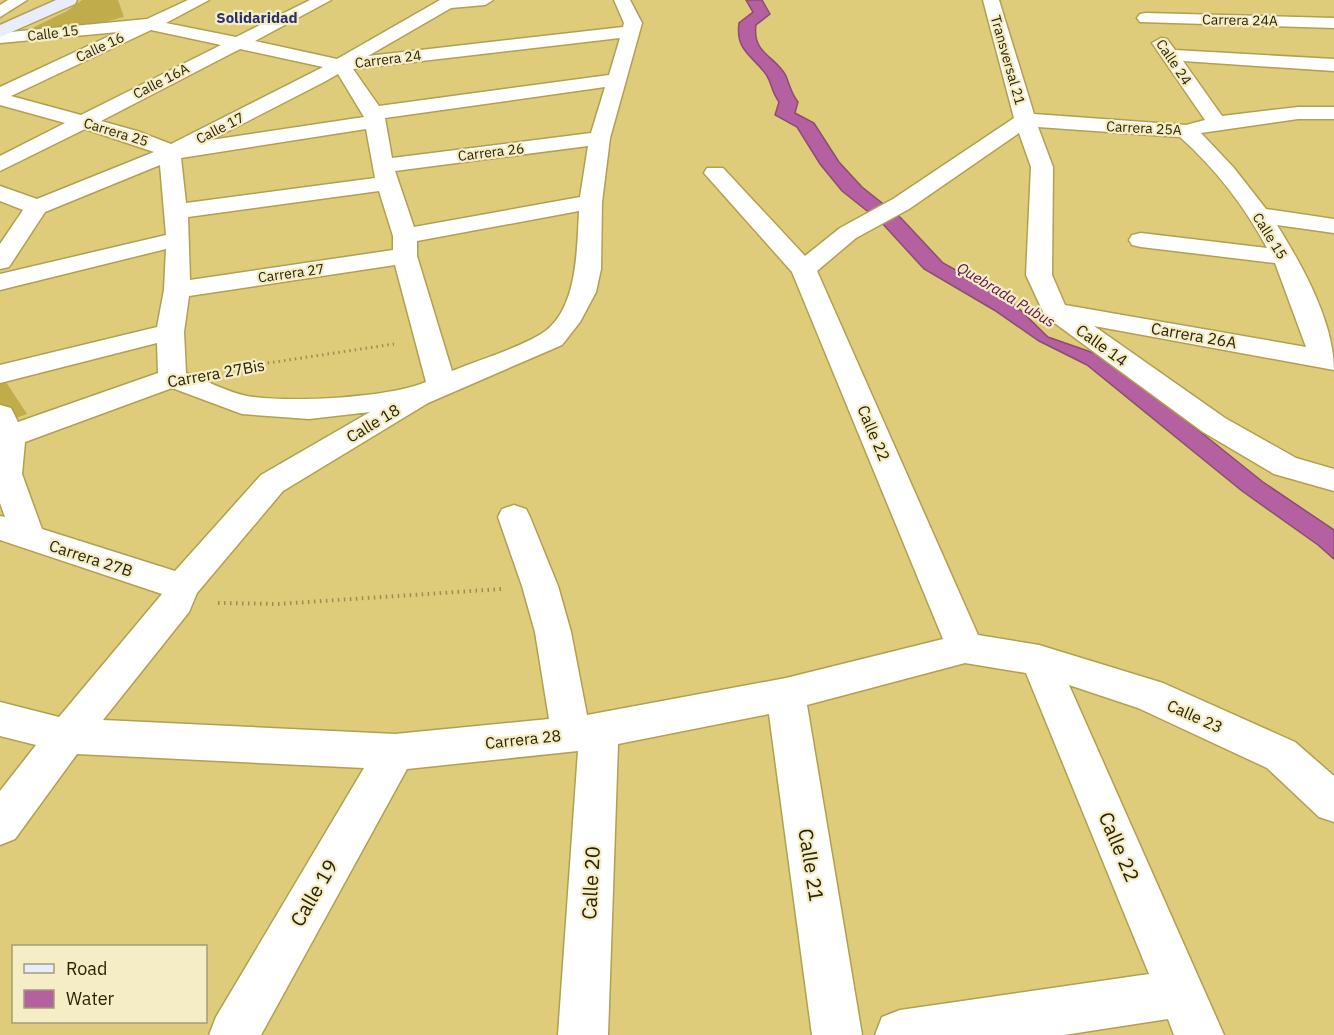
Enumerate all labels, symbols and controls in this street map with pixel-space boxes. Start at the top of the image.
district label: Solidaridad [216,8,298,27]
street label: Carrera 24A [1202,10,1278,30]
street label: Transversal 21 [987,13,1029,107]
street label: Calle 15 [26,21,80,45]
street label: Calle 16 [73,28,127,66]
street label: Calle 24 [1152,36,1196,88]
street label: Carrera 24 [354,46,422,72]
street label: Calle 16A [130,59,192,103]
street label: Calle 17 [193,108,247,148]
street label: Carrera 25 [81,114,151,150]
street label: Carrera 25A [1106,117,1182,139]
street label: Carrera 26 [457,139,525,165]
street label: Calle 15 [1249,209,1291,263]
water label: Quebrada Pubus [954,258,1059,331]
street label: Carrera 27 [257,259,325,287]
street label: Carrera 26A [1150,318,1238,352]
street label: Calle 14 [1072,320,1132,370]
street label: Carrera 27Bis [166,355,266,391]
street label: Calle 18 [343,399,403,447]
street label: Calle 22 [853,402,895,464]
street label: Carrera 27B [47,535,135,581]
street label: Calle 23 [1164,695,1226,737]
street label: Carrera 28 [484,725,562,753]
street label: Calle 22 [1093,808,1146,886]
street label: Calle 21 [792,826,831,903]
street label: Calle 20 [575,846,606,920]
street label: Calle 19 [283,854,344,931]
legend [12,945,207,1023]
text: Road [66,957,107,980]
text: Water [66,987,115,1010]

